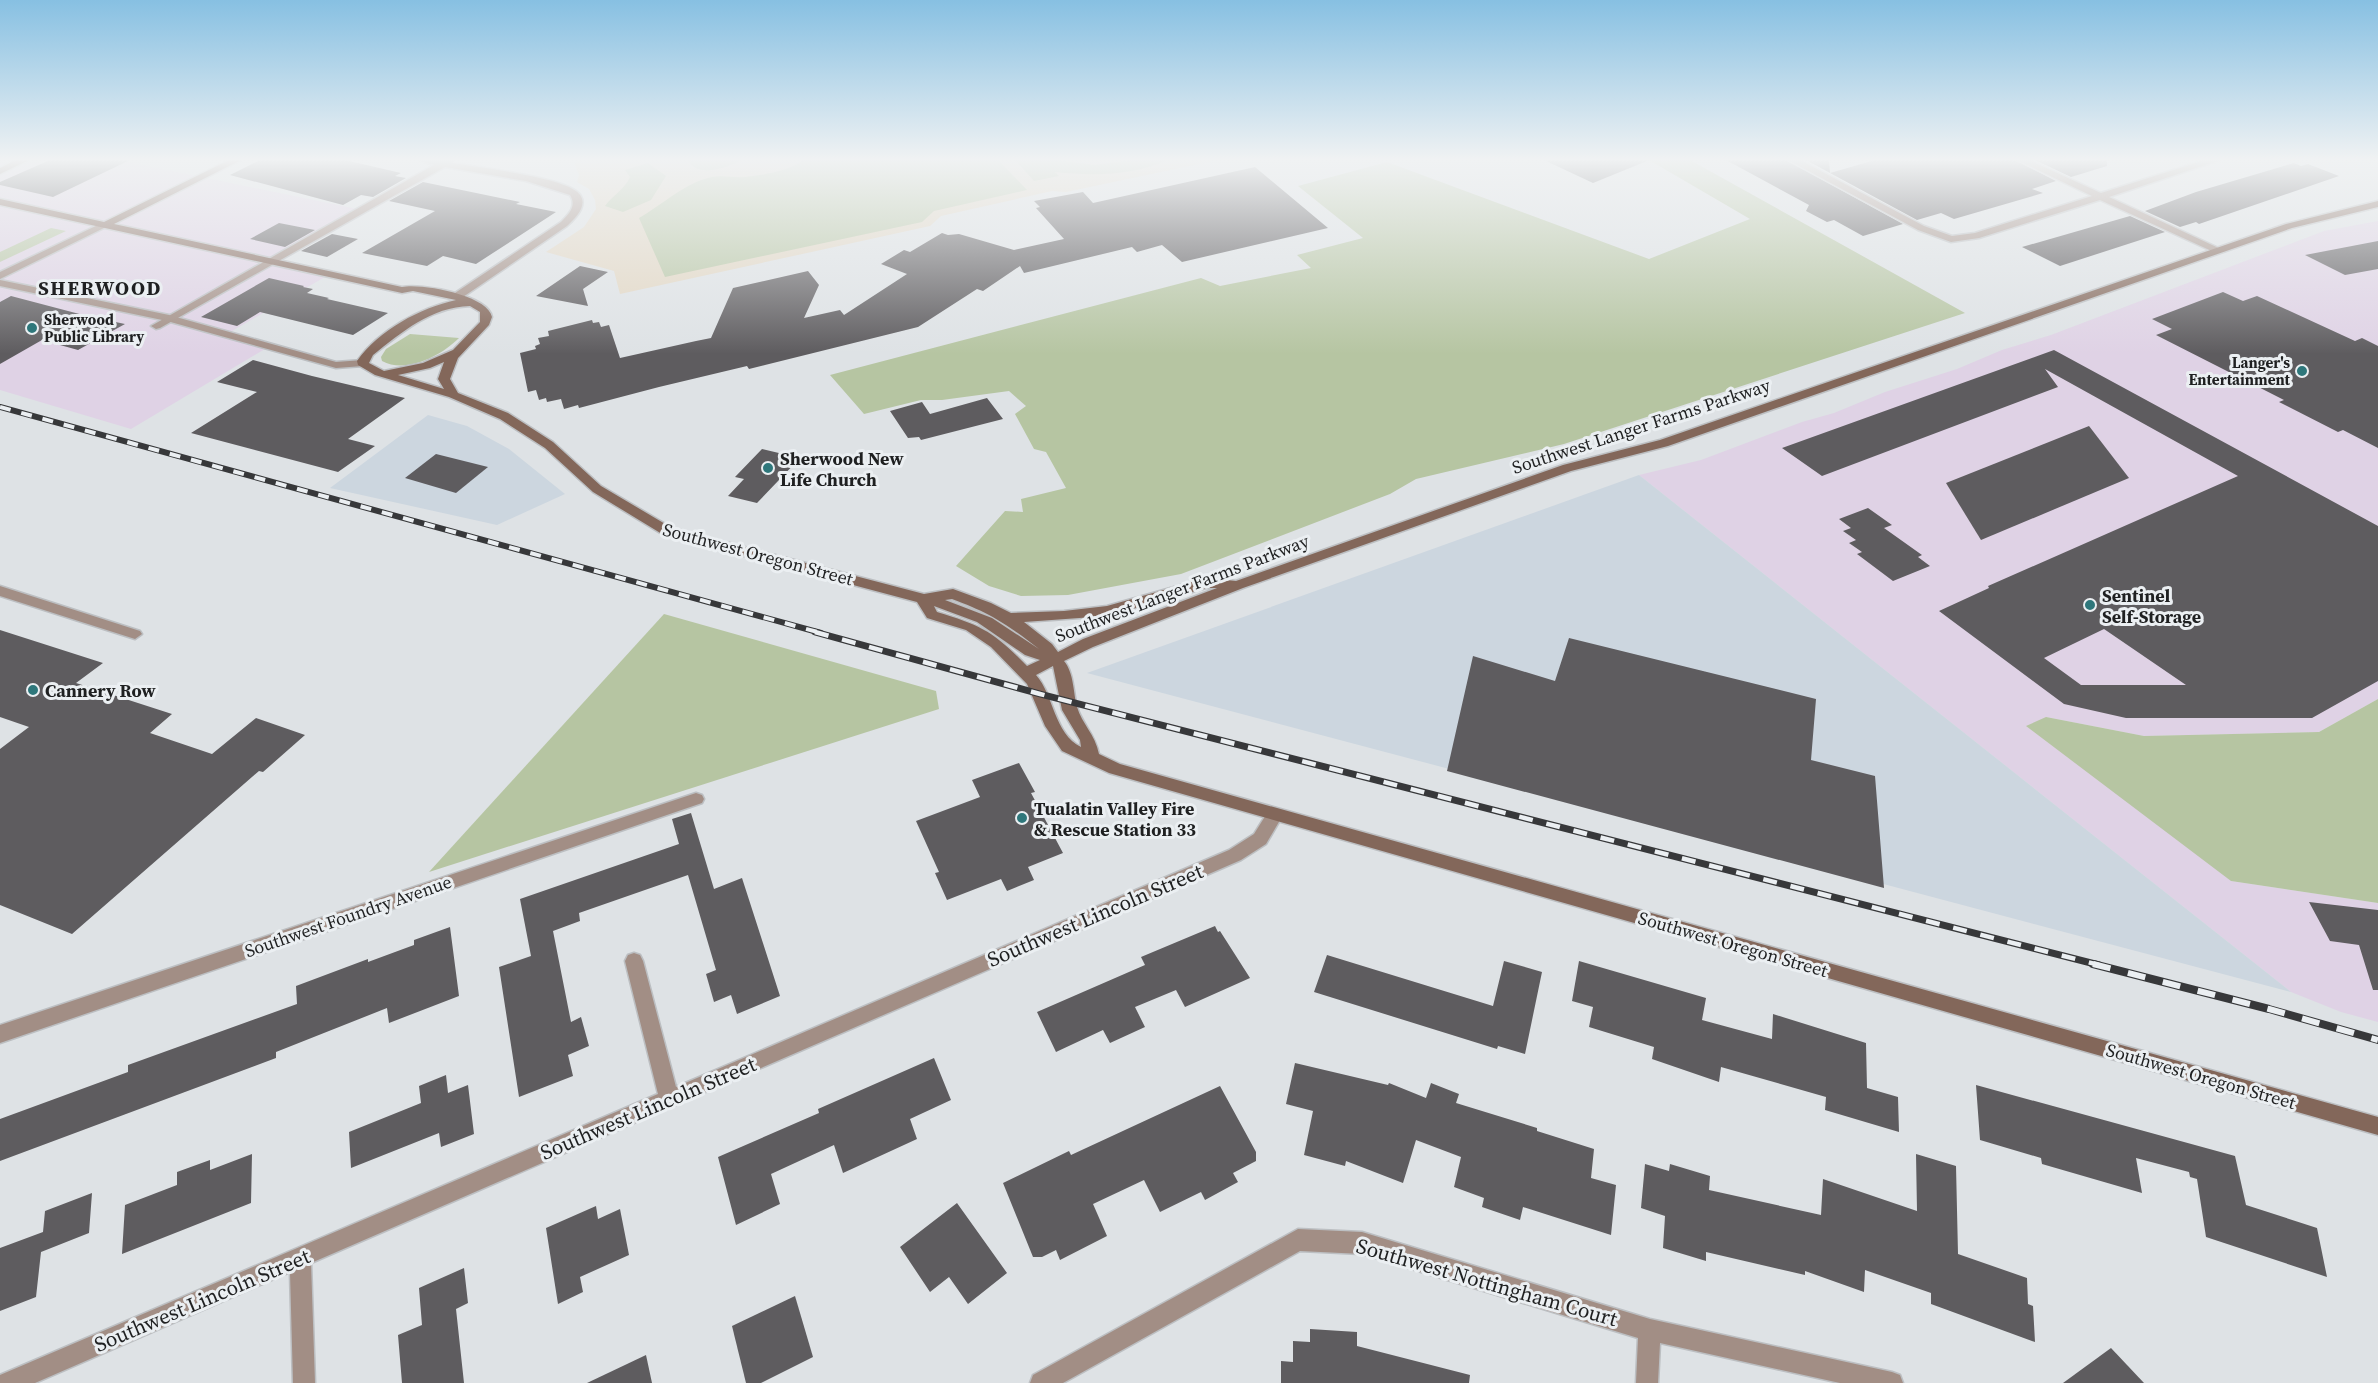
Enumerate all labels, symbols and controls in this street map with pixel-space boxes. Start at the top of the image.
district label: SHERWOOD [38,274,162,302]
place label: Sherwood Public Library [44,309,144,347]
marker: Sherwood Public Library [25,321,39,335]
place label: Langer's Entertainment [2188,352,2291,390]
marker: Langer's Entertainment [2295,364,2309,378]
street label: Southwest Langer Farms Parkway [1509,372,1774,480]
place label: Sherwood New Life Church [780,446,904,492]
marker: Sherwood New Life Church [761,461,775,475]
street label: Southwest Oregon Street [660,517,856,591]
street label: Southwest Langer Farms Parkway [1051,528,1313,648]
place label: Sentinel Self-Storage [2102,583,2201,629]
marker: Sentinel Self-Storage [2083,598,2097,612]
place label: Cannery Row [45,678,156,703]
marker: Cannery Row [26,683,40,697]
place label: Tualatin Valley Fire & Rescue Station 33 [1034,796,1196,842]
marker: Tualatin Valley Fire & Rescue Station 33 [1015,811,1029,825]
street label: Southwest Lincoln Street [983,856,1207,974]
street label: Southwest Foundry Avenue [241,869,455,963]
street label: Southwest Oregon Street [1635,905,1831,983]
street label: Southwest Oregon Street [2103,1037,2299,1115]
street label: Southwest Lincoln Street [536,1049,760,1167]
street label: Southwest Nottingham Court [1353,1231,1621,1333]
street label: Southwest Lincoln Street [90,1241,314,1359]

